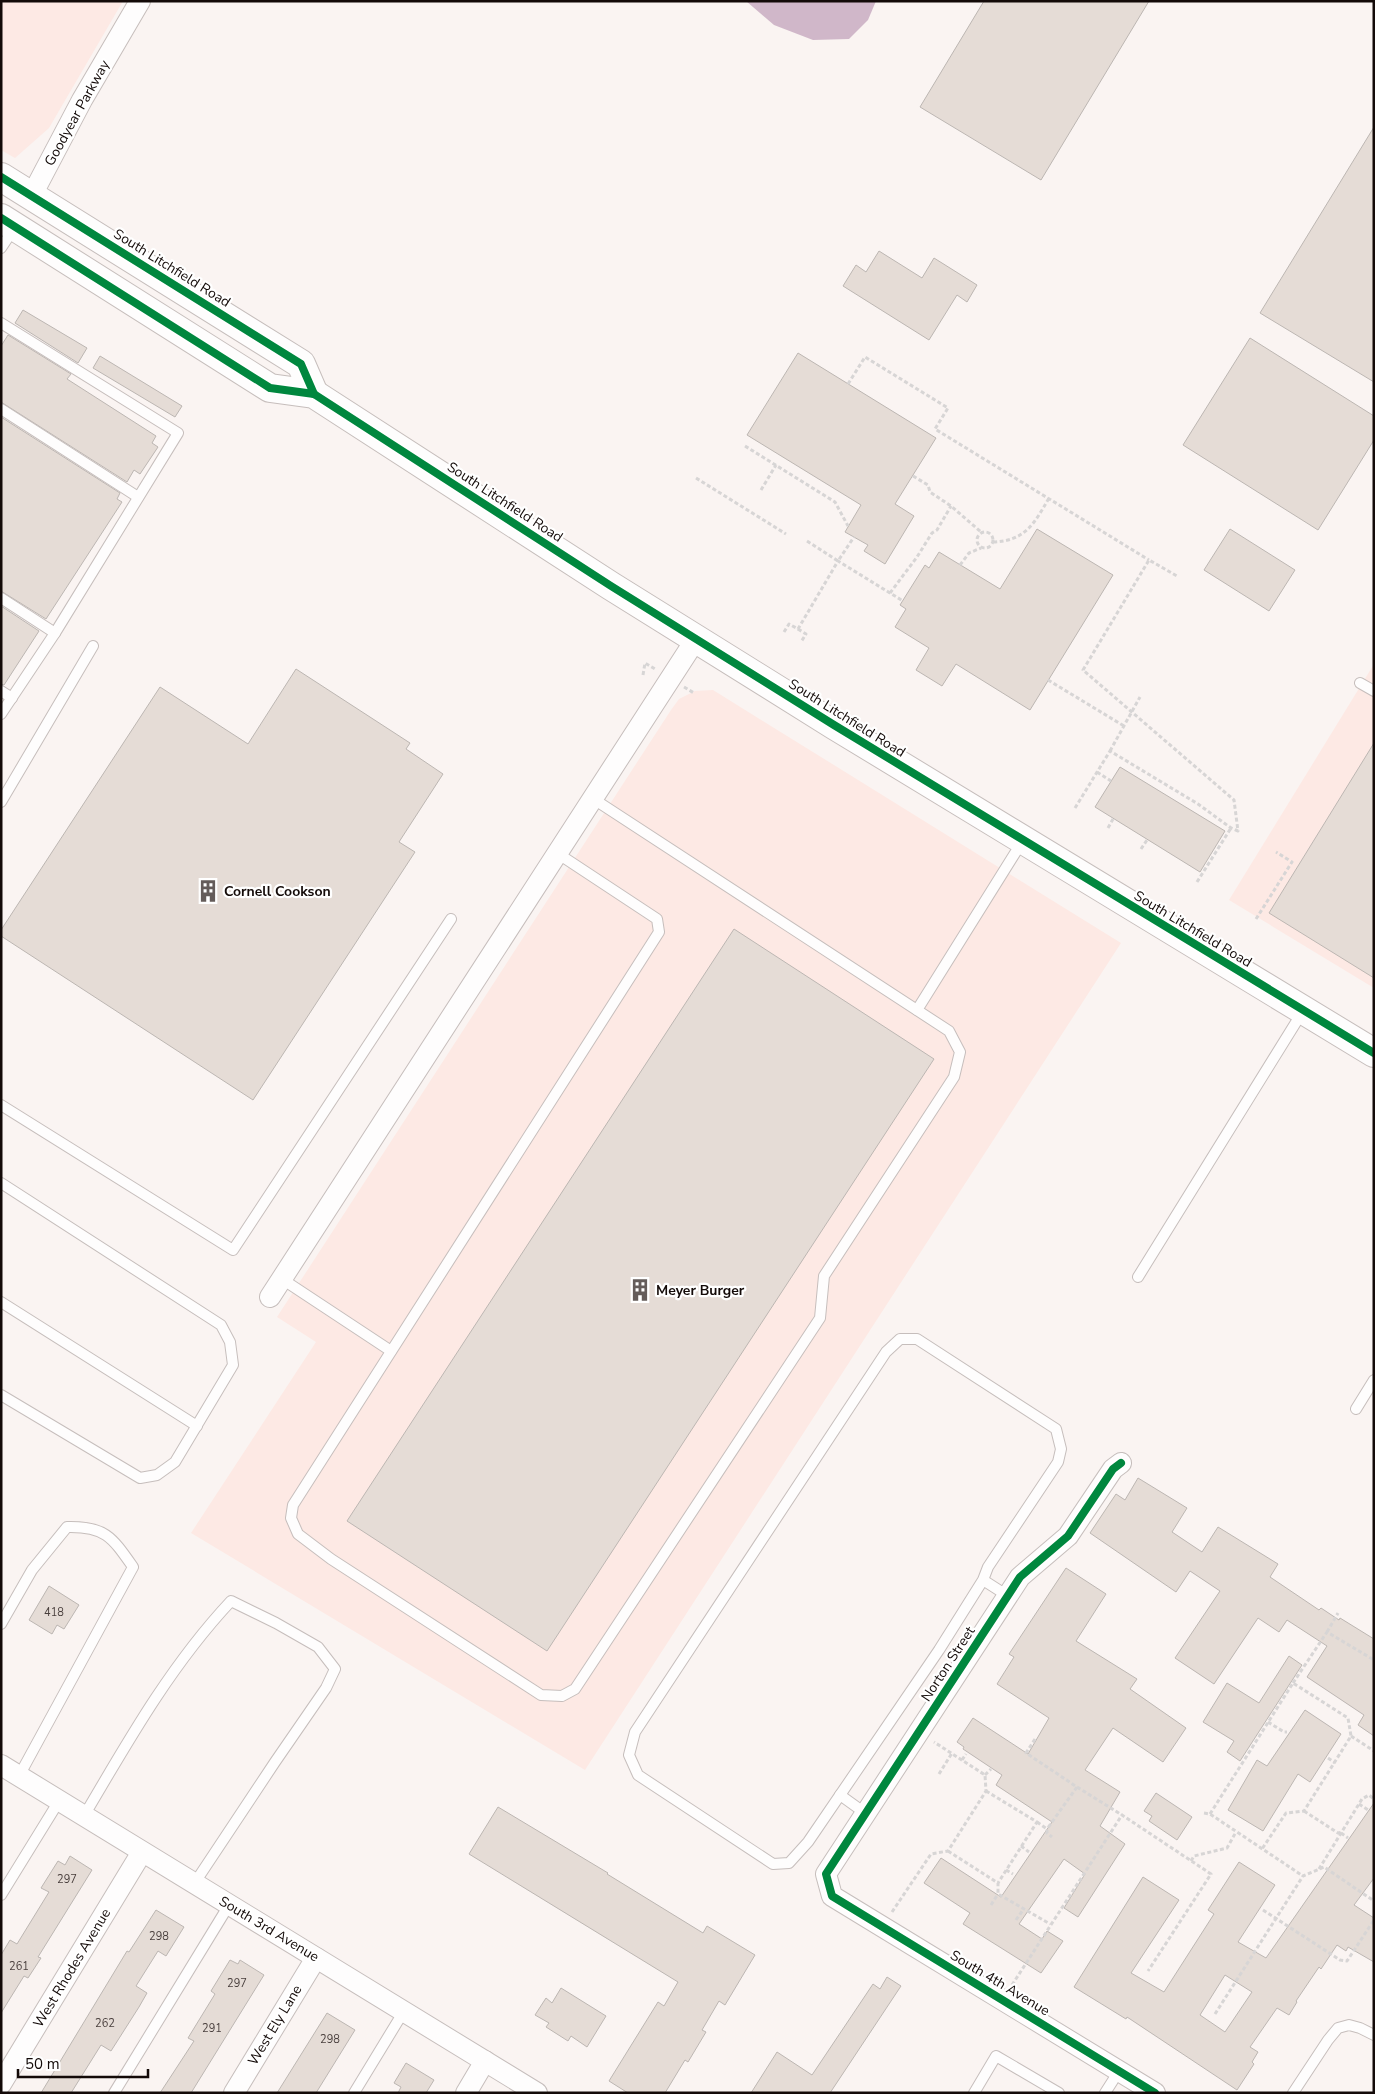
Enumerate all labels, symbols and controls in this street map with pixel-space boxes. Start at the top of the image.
street label: Goodyear Parkway [40,56,114,169]
street label: South Litchfield Road [110,224,234,312]
street label: South Litchfield Road [443,457,567,547]
street label: South Litchfield Road [785,674,909,762]
building icon: Cornell Cookson [195,878,221,904]
place label: Cornell Cookson [224,882,331,901]
street label: South Litchfield Road [1130,886,1256,972]
building icon: Meyer Burger [627,1277,653,1303]
place label: Meyer Burger [656,1281,745,1300]
house number: 418 [44,1605,64,1620]
street label: Norton Street [917,1623,979,1705]
house number: 297 [57,1872,77,1887]
street label: South 3rd Avenue [215,1892,323,1966]
street label: West Rhodes Avenue [29,1905,115,2031]
house number: 298 [149,1929,169,1944]
street label: South 4th Avenue [947,1946,1053,2020]
house number: 261 [9,1959,29,1974]
house number: 297 [227,1976,247,1991]
street label: West Ely Lane [244,1981,306,2069]
house number: 262 [95,2016,115,2031]
house number: 291 [202,2021,222,2036]
house number: 298 [320,2032,340,2047]
scale bar [18,2046,148,2078]
text: 50 m [25,2054,60,2074]

